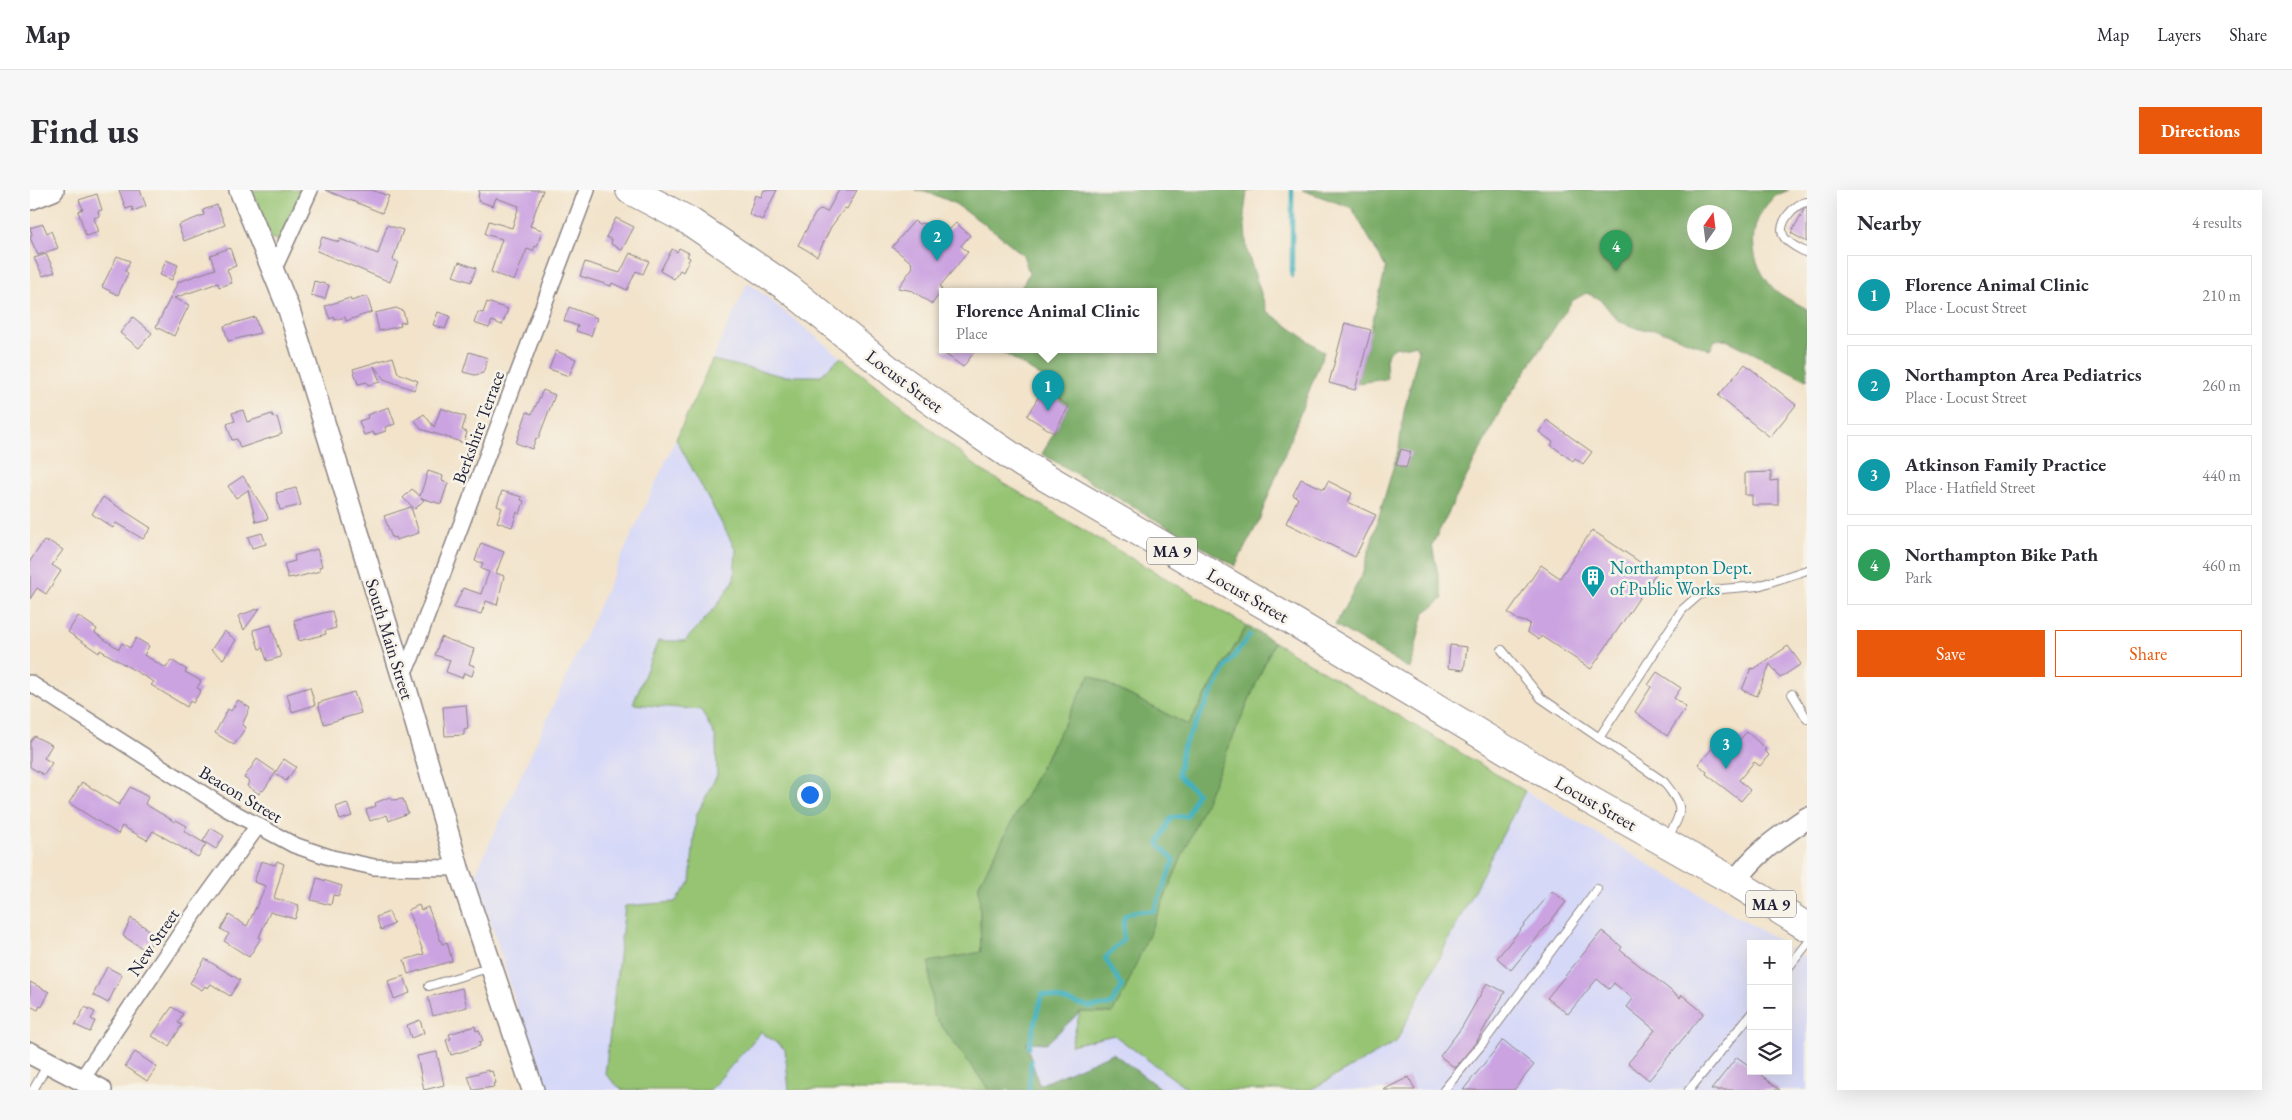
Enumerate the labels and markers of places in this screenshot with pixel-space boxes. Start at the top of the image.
pin: 2 [921,220,953,261]
pin: 4 [1600,230,1632,271]
pin: 1 [1032,370,1064,411]
place label: Northampton Dept. of Public Works [1610,556,1752,600]
building icon: Northampton Dept. of Public Works [1580,564,1606,598]
pin: 3 [1710,728,1742,769]

